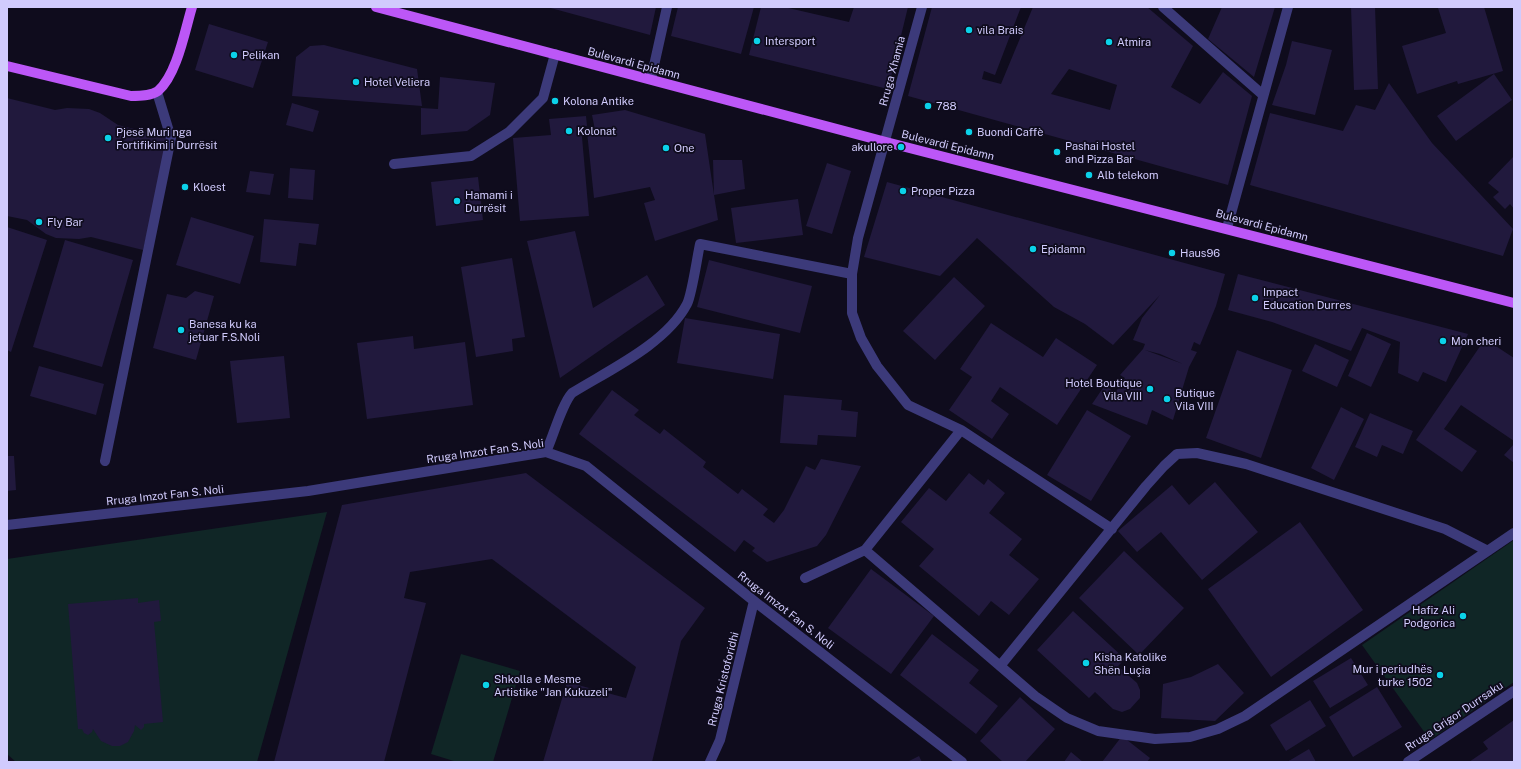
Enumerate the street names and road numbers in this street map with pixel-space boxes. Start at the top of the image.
street label: Rruga Xhamia [877,35,907,107]
street label: Bulevardi Epidamn [586,45,682,81]
street label: Bulevardi Epidamn [900,128,996,162]
street label: Bulevardi Epidamn [1214,207,1310,243]
street label: Rruga Imzot Fan S. Noli [426,437,544,465]
street label: Rruga Imzot Fan S. Noli [105,483,225,507]
street label: Rruga Imzot Fan S. Noli [736,569,836,651]
street label: Rruga Kristoforidhi [705,631,741,727]
street label: Rruga Grigor Durrsaku [1403,679,1505,753]

